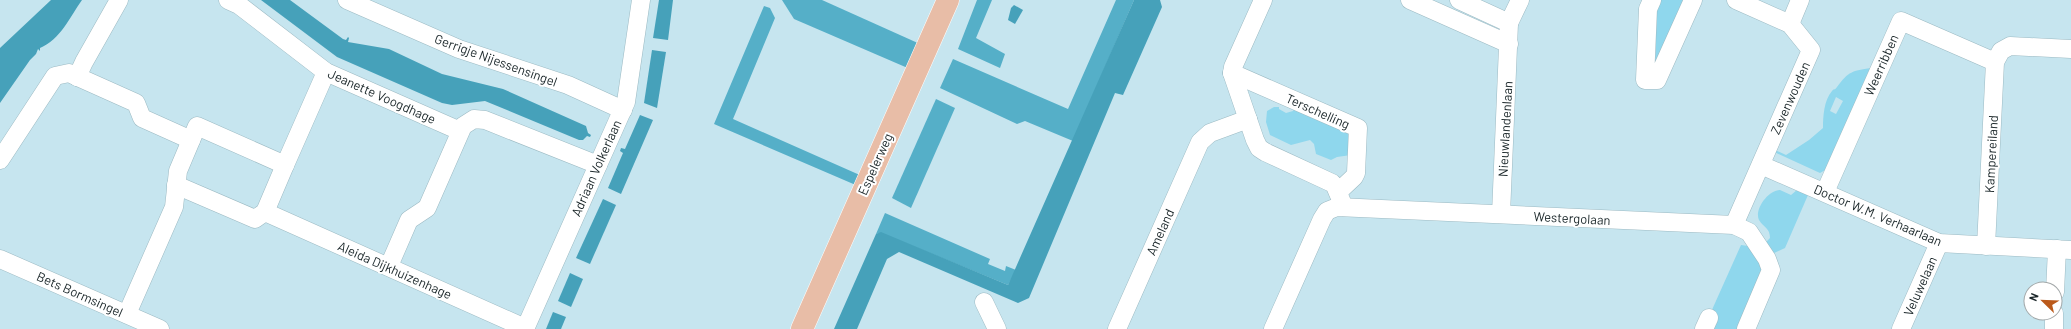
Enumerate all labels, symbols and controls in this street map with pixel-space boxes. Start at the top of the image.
street label: Gerrigje Nijessensingel [433,30,559,90]
street label: Weerribben [1860,32,1902,98]
street label: Zevenwouden [1767,59,1813,137]
street label: Jeanette Voogdhage [326,65,438,127]
street label: Nieuwlandenlaan [1494,81,1516,177]
street label: Terschelling [1284,90,1352,132]
street label: Kampereiland [1981,115,2001,193]
street label: Adriaan Volkerlaan [568,117,624,219]
street label: Espelerweg [854,130,896,197]
street label: Doctor W.M. Verhaarlaan [1812,181,1944,249]
street label: Ameland [1143,206,1177,258]
street label: Westergolaan [1533,208,1611,228]
street label: Aleida Dijkhuizenhage [336,238,455,302]
street label: Veluwelaan [1900,254,1940,318]
street label: Bets Bormsingel [34,268,126,320]
north arrow [2023,281,2063,321]
text: N [2026,291,2041,303]

